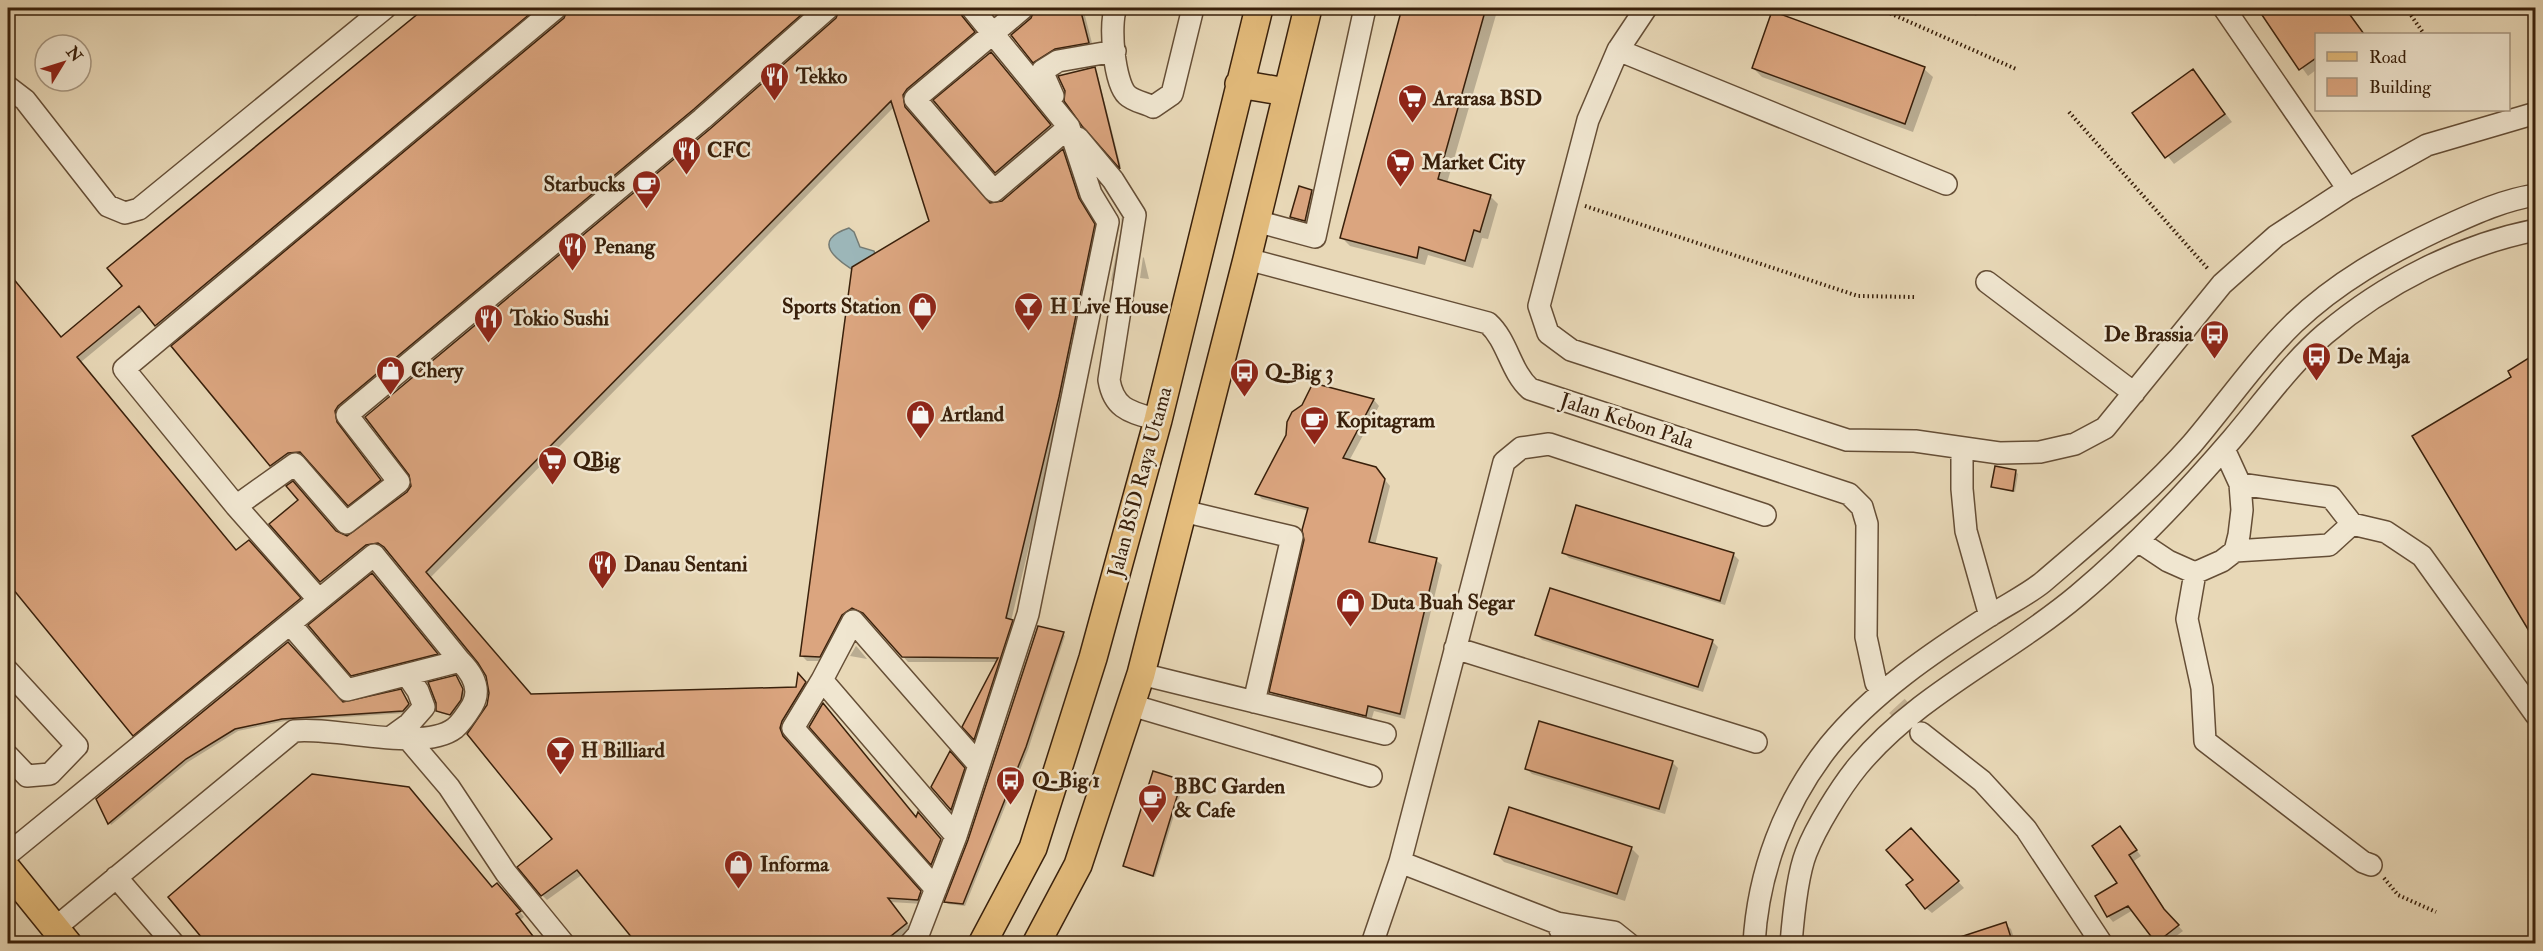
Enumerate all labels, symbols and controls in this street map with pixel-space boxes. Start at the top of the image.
north arrow [33,33,93,93]
legend [2315,33,2510,111]
text: N [61,42,87,67]
text: Road [2369,46,2407,69]
restaurant icon: Tekko [759,60,791,102]
place label: Tekko [795,63,847,90]
text: Building [2369,76,2432,99]
supermarket icon: Ararasa BSD [1396,82,1428,124]
place label: Ararasa BSD [1432,85,1542,112]
restaurant icon: CFC [670,134,702,176]
place label: CFC [707,137,751,164]
supermarket icon: Market City [1385,146,1417,188]
place label: Market City [1421,149,1526,176]
cafe icon: Starbucks [630,168,662,210]
place label: Starbucks [543,171,625,198]
restaurant icon: Penang [557,230,589,272]
place label: Penang [594,233,656,260]
shop icon: Sports Station [906,290,938,332]
bar icon: H Live House [1013,290,1045,332]
place label: Sports Station [782,293,901,320]
place label: H Live House [1050,293,1169,320]
restaurant icon: Tokio Sushi [473,302,505,344]
place label: Tokio Sushi [509,305,610,332]
bus stop icon: De Brassia [2198,318,2230,360]
place label: De Brassia [2104,321,2194,348]
bus stop icon: De Maja [2300,340,2332,382]
place label: De Maja [2337,343,2411,370]
shop icon: Chery [374,354,406,396]
bus stop icon: Q-Big 3 [1228,356,1260,398]
place label: Chery [411,357,464,384]
place label: Q-Big 3 [1265,359,1334,386]
street label: Jalan BSD Raya Utama [1101,383,1179,581]
street label: Jalan Kebon Pala [1556,386,1698,455]
shop icon: Artland [904,398,936,440]
place label: Artland [940,401,1005,428]
cafe icon: Kopitagram [1299,404,1331,446]
place label: Kopitagram [1336,407,1436,434]
supermarket icon: QBig [536,444,568,486]
place label: QBig [573,447,621,474]
restaurant icon: Danau Sentani [587,548,619,590]
place label: Danau Sentani [624,551,748,578]
shop icon: Duta Buah Segar [1334,586,1366,628]
place label: Duta Buah Segar [1371,589,1516,616]
bar icon: H Billiard [544,734,576,776]
place label: H Billiard [581,737,666,764]
bus stop icon: Q-Big 1 [995,764,1027,806]
place label: Q-Big 1 [1032,767,1100,794]
place label: BBC Garden & Cafe [1174,773,1285,824]
cafe icon: BBC Garden & Cafe [1137,782,1169,824]
shop icon: Informa [723,848,755,890]
place label: Informa [760,851,830,878]

